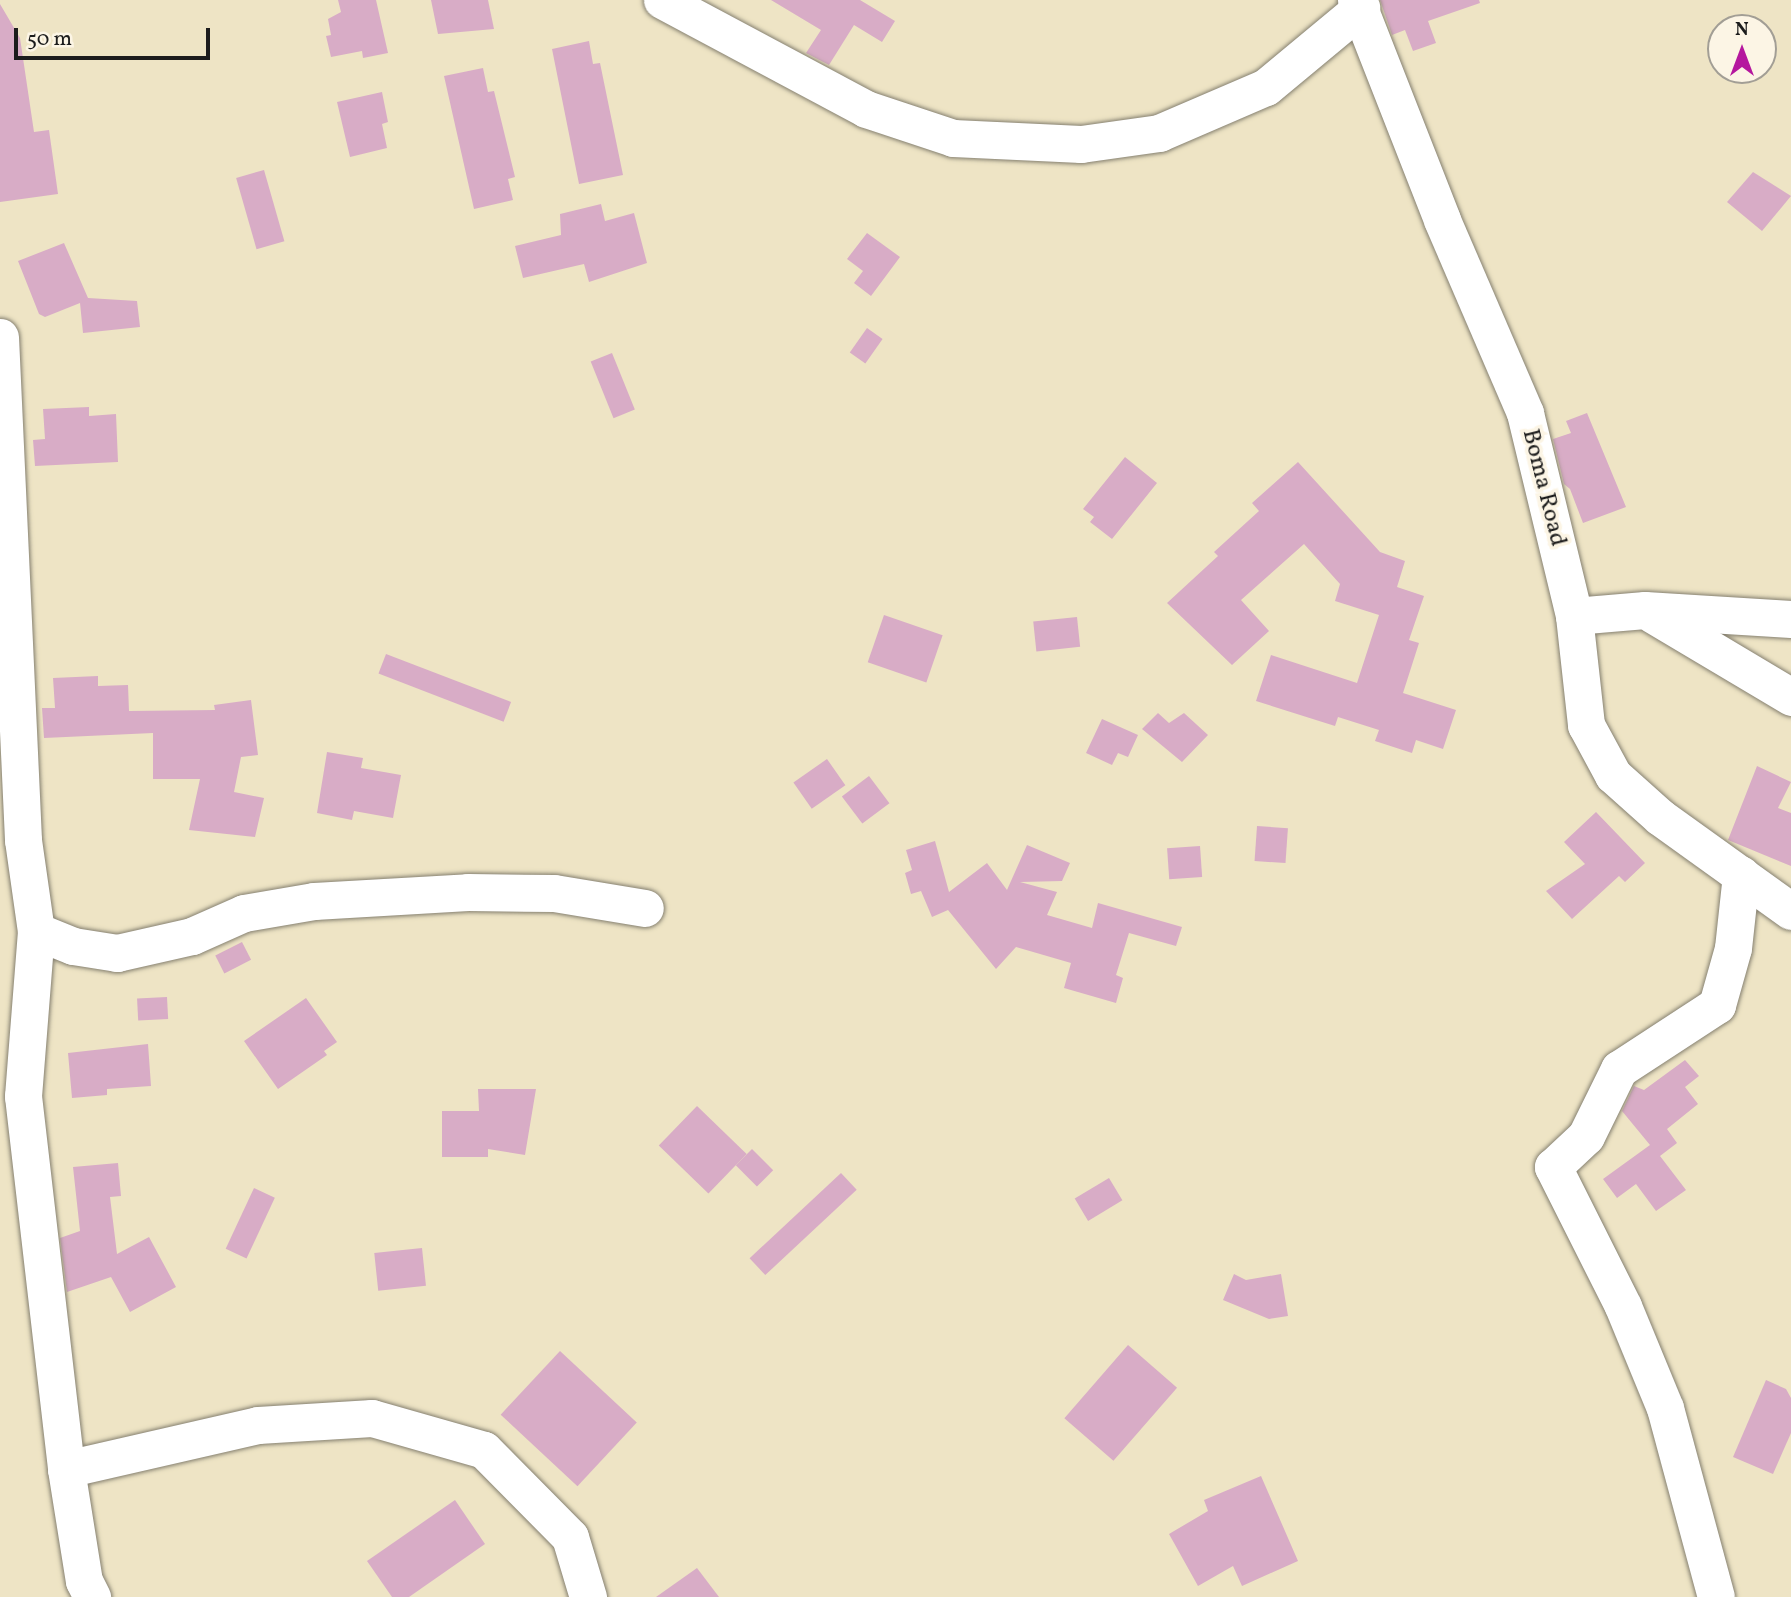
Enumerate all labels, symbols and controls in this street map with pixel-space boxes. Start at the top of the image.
scale bar [18,14,214,58]
north arrow [1707,14,1777,84]
text: N [1735,17,1749,43]
text: 50 m [27,25,72,54]
street label: Boma Road [1515,426,1571,550]

